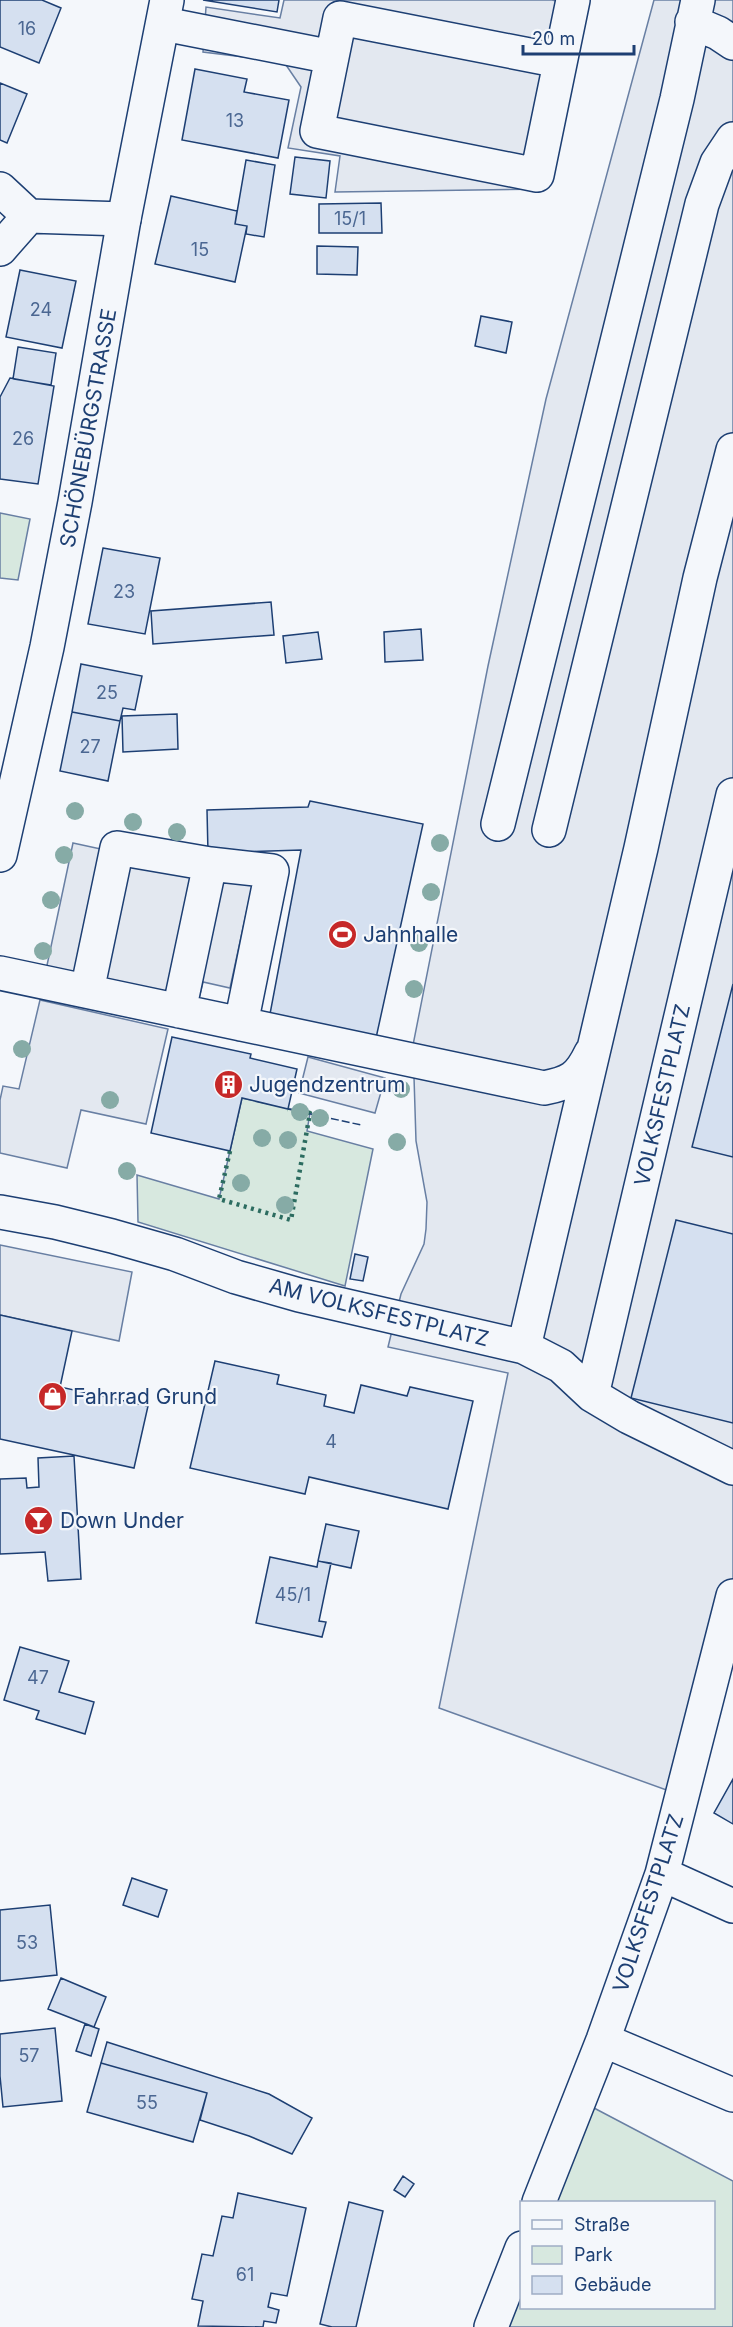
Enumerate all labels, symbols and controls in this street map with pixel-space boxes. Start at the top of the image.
house number: 16 [18,18,36,39]
scale bar [523,18,634,56]
text: 20 m [532,28,575,49]
house number: 13 [226,110,244,131]
house number: 15/1 [334,208,366,229]
house number: 15 [191,239,209,260]
house number: 24 [30,299,52,320]
street label: SCHÖNEBÜRGSTRASSE [54,306,121,549]
house number: 26 [12,428,34,449]
house number: 23 [113,581,135,602]
house number: 25 [96,682,118,703]
house number: 27 [79,736,101,757]
sports icon: Jahnhalle [326,918,358,950]
place label: Jahnhalle [363,922,458,947]
street label: VOLKSFESTPLATZ [629,1002,695,1188]
building icon: Jugendzentrum [212,1068,244,1100]
place label: Jugendzentrum [249,1072,405,1097]
street label: AM VOLKSFESTPLATZ [267,1273,491,1351]
shop icon: Fahrrad Grund [36,1380,68,1412]
place label: Fahrrad Grund [73,1384,217,1409]
house number: 4 [325,1431,337,1452]
bar icon: Down Under [23,1504,55,1536]
place label: Down Under [60,1508,184,1533]
house number: 45/1 [275,1584,311,1605]
house number: 47 [27,1667,49,1688]
street label: VOLKSFESTPLATZ [607,1811,689,1995]
house number: 53 [16,1932,38,1953]
house number: 57 [18,2045,40,2066]
house number: 55 [136,2092,158,2113]
legend [520,2201,715,2309]
text: Straße [574,2214,630,2235]
text: Park [574,2244,613,2265]
house number: 61 [236,2264,254,2285]
text: Gebäude [574,2274,651,2295]

